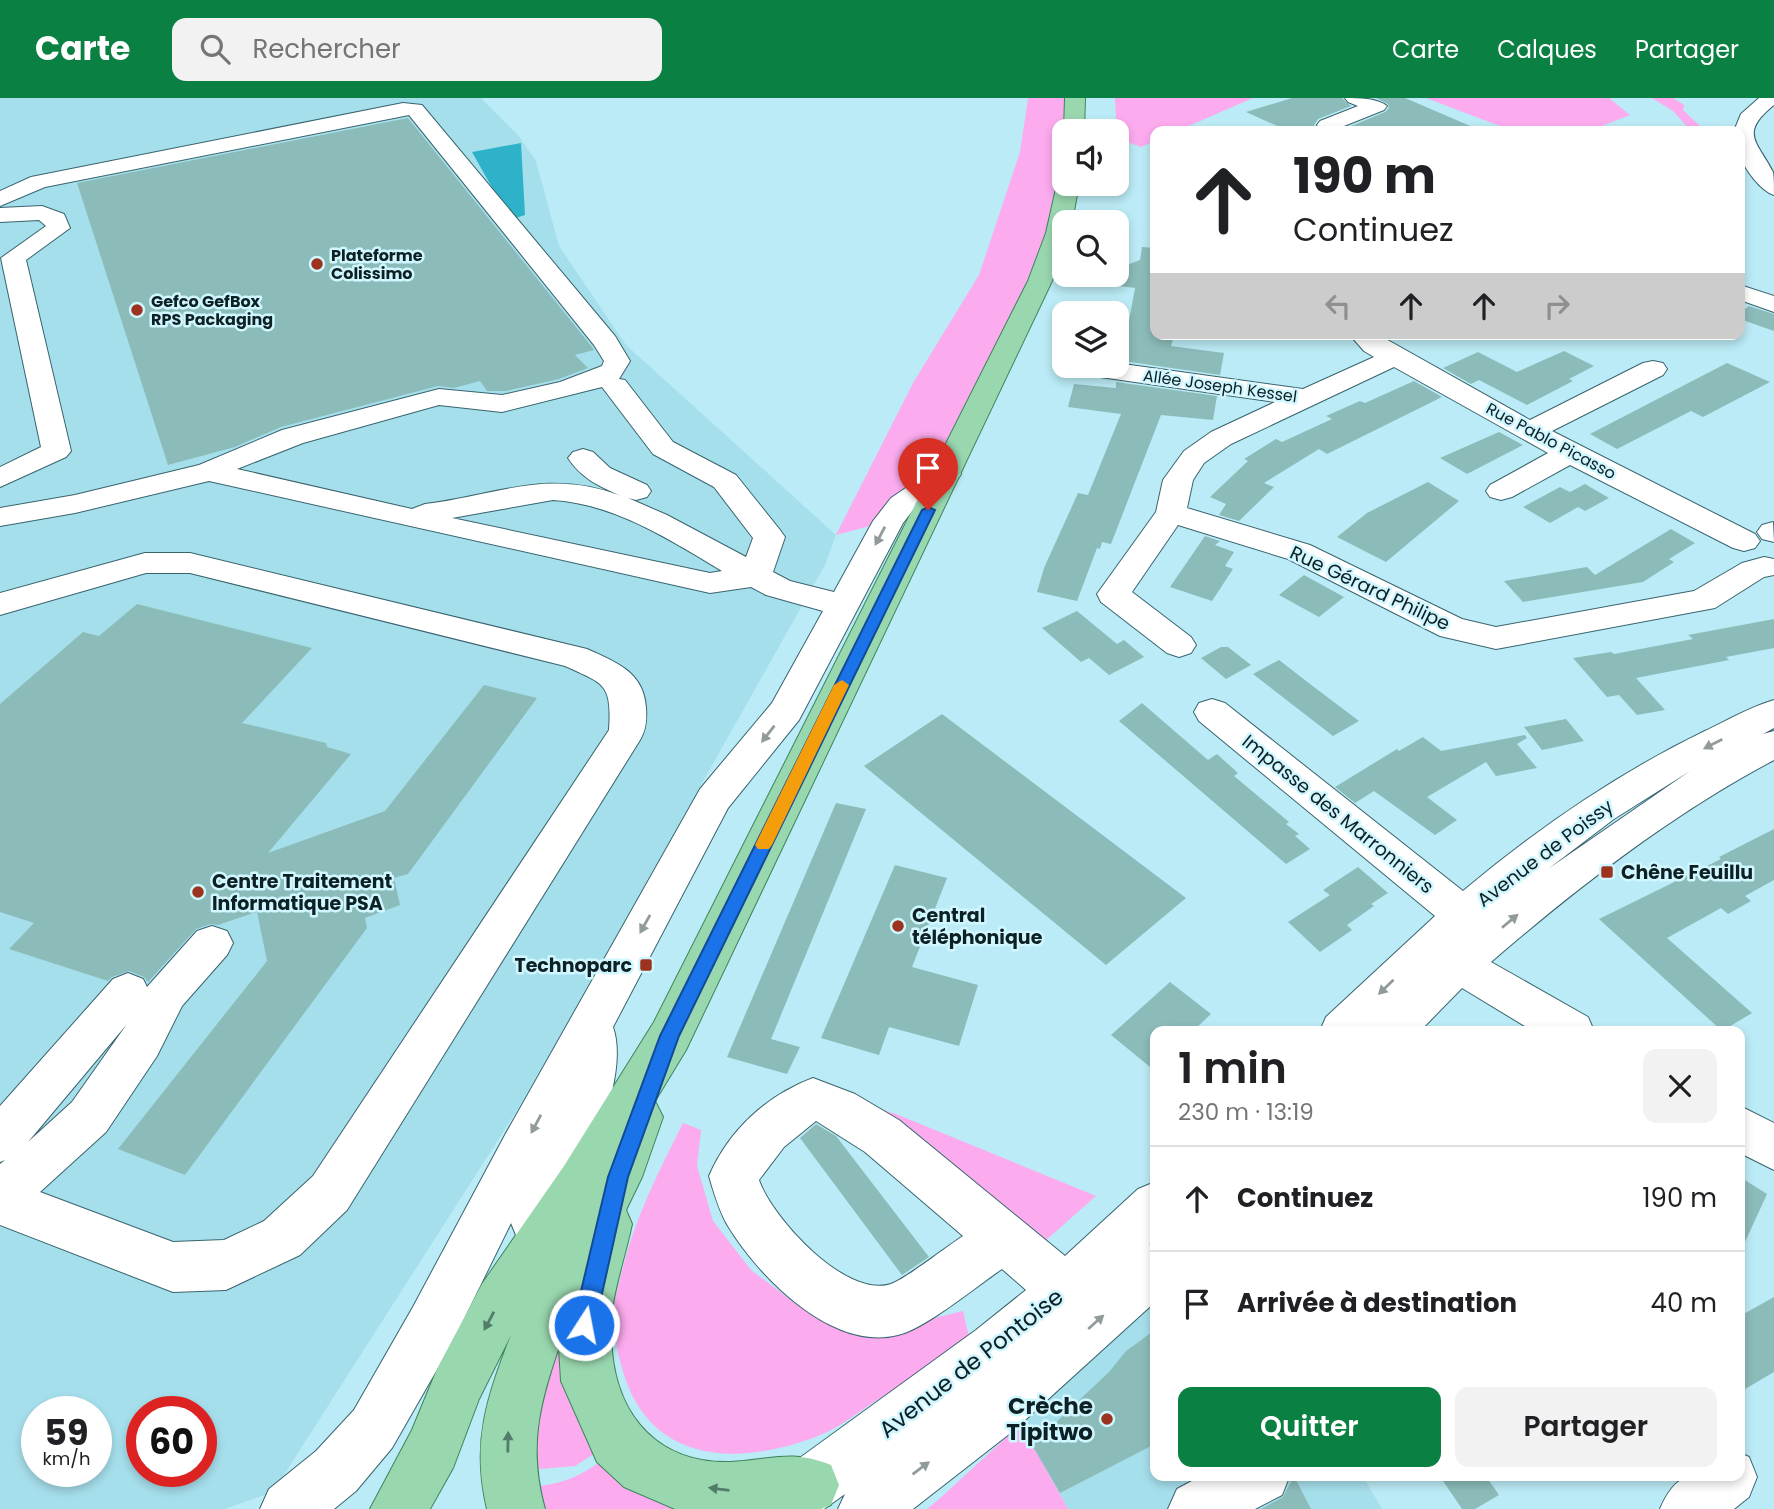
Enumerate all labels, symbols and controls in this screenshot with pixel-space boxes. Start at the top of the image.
search box [172,18,662,81]
text: Carte [35,25,130,72]
icon: search [196,30,234,68]
text: Rechercher [252,31,401,67]
text: Carte [1392,33,1459,66]
text: Calques [1497,33,1597,66]
text: Partager [1635,33,1739,66]
map controls [1052,119,1129,378]
button: sound [1052,119,1129,196]
text: 190 m [1293,142,1436,210]
icon: ahead [1178,154,1269,245]
text: Continuez [1293,207,1454,252]
button: search [1052,210,1129,287]
place label: Plateforme Colissimo [331,244,423,285]
marker: Plateforme Colissimo [309,256,325,272]
icon: left [1319,287,1357,325]
icon: ahead [1392,287,1430,325]
icon: ahead [1465,287,1503,325]
icon: right [1538,287,1576,325]
place label: Gefco GefBox RPS Packaging [151,290,273,331]
button: layers [1052,301,1129,378]
marker: Gefco GefBox RPS Packaging [129,302,145,318]
street label: Allée Joseph Kessel [1142,364,1298,408]
street label: Rue Pablo Picasso [1482,397,1620,485]
pin [898,438,958,510]
icon: arrive [909,449,947,487]
one-way arrow [875,527,887,547]
street label: Rue Gérard Philipe [1286,539,1454,637]
one-way arrow [762,725,776,743]
street label: Impasse des Marronniers [1236,728,1440,900]
one-way arrow [1704,738,1723,750]
street label: Avenue de Poissy [1471,793,1619,913]
place label: Chêne Feuillu [1621,859,1753,886]
marker: Chêne Feuillu [1599,864,1615,880]
place label: Centre Traitement Informatique PSA [212,868,392,917]
marker: Centre Traitement Informatique PSA [190,884,206,900]
place label: Central téléphonique [912,902,1043,951]
one-way arrow [1501,913,1519,928]
one-way arrow [639,914,651,934]
marker: Central téléphonique [890,918,906,934]
place label: Technoparc [514,952,632,979]
marker: Technoparc [638,957,654,973]
one-way arrow [1378,978,1395,994]
text: 1 min [1178,1039,1287,1098]
button: close [1643,1049,1717,1123]
text: 230 m · 13:19 [1178,1096,1314,1128]
one-way arrow [530,1114,542,1134]
icon: ahead [1178,1180,1216,1218]
text: Continuez [1237,1180,1373,1216]
text: 190 m [1642,1180,1717,1216]
street label: Avenue de Pontoise [872,1281,1070,1445]
icon: arrive [1178,1285,1216,1323]
text: Arrivée à destination [1237,1285,1517,1321]
text: 40 m [1651,1285,1717,1321]
position arrow [547,1288,621,1362]
one-way arrow [483,1311,495,1331]
one-way arrow [1087,1314,1104,1330]
button: Quitter [1178,1387,1441,1467]
button: Partager [1455,1387,1717,1467]
place label: Crèche Tipitwo [1006,1390,1093,1448]
speed limit sign: 60 [126,1396,217,1487]
text: 59 [44,1408,89,1457]
marker: Crèche Tipitwo [1099,1411,1115,1427]
one-way arrow [503,1431,514,1453]
text: km/h [43,1446,90,1471]
one-way arrow [912,1460,930,1475]
one-way arrow [707,1483,729,1494]

